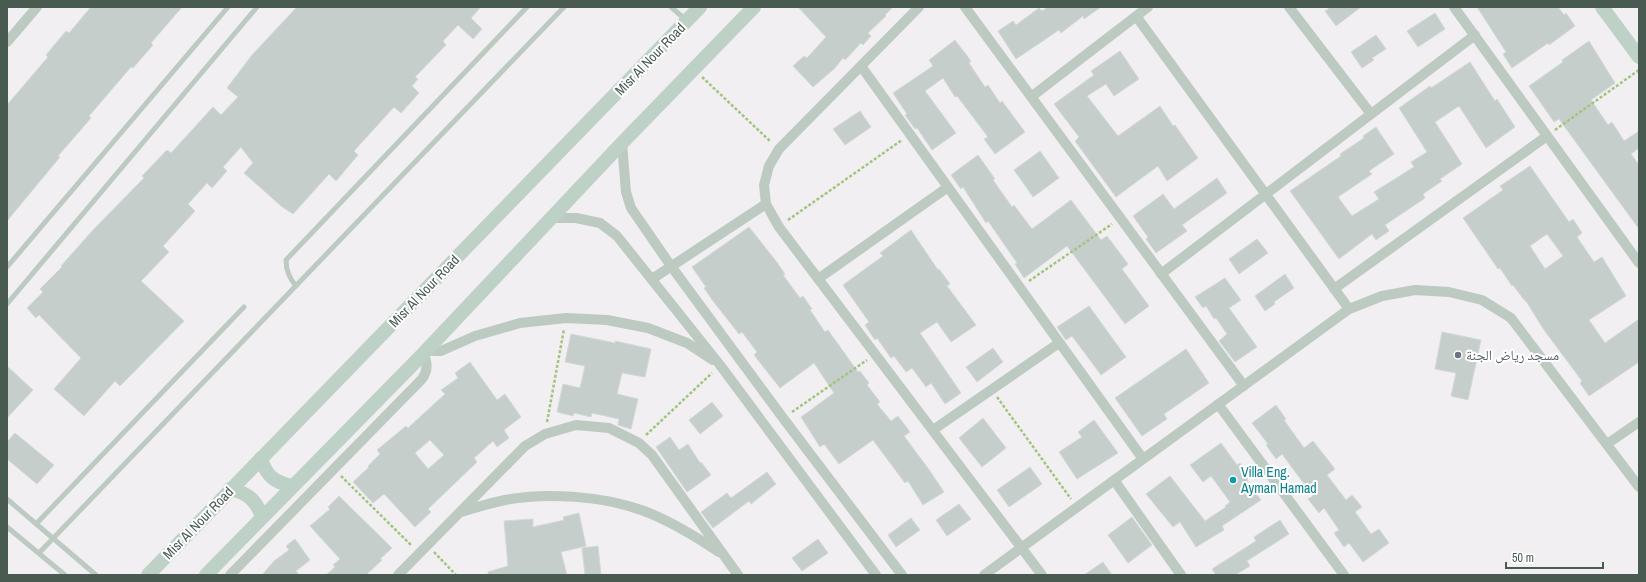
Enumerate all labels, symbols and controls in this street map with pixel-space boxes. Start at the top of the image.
street label: Misr Al Nour Road [611,19,689,99]
street label: Misr Al Nour Road [385,251,463,331]
place label: مسجد رياض الجنة [1466,346,1559,364]
marker: مسجد رياض الجنة [1453,350,1463,360]
place label: Villa Eng. Ayman Hamad [1240,463,1317,497]
marker: Villa Eng. Ayman Hamad [1228,475,1238,485]
street label: Misr Al Nour Road [159,483,237,563]
scale bar [1506,544,1603,570]
text: 50 m [1512,550,1534,566]

